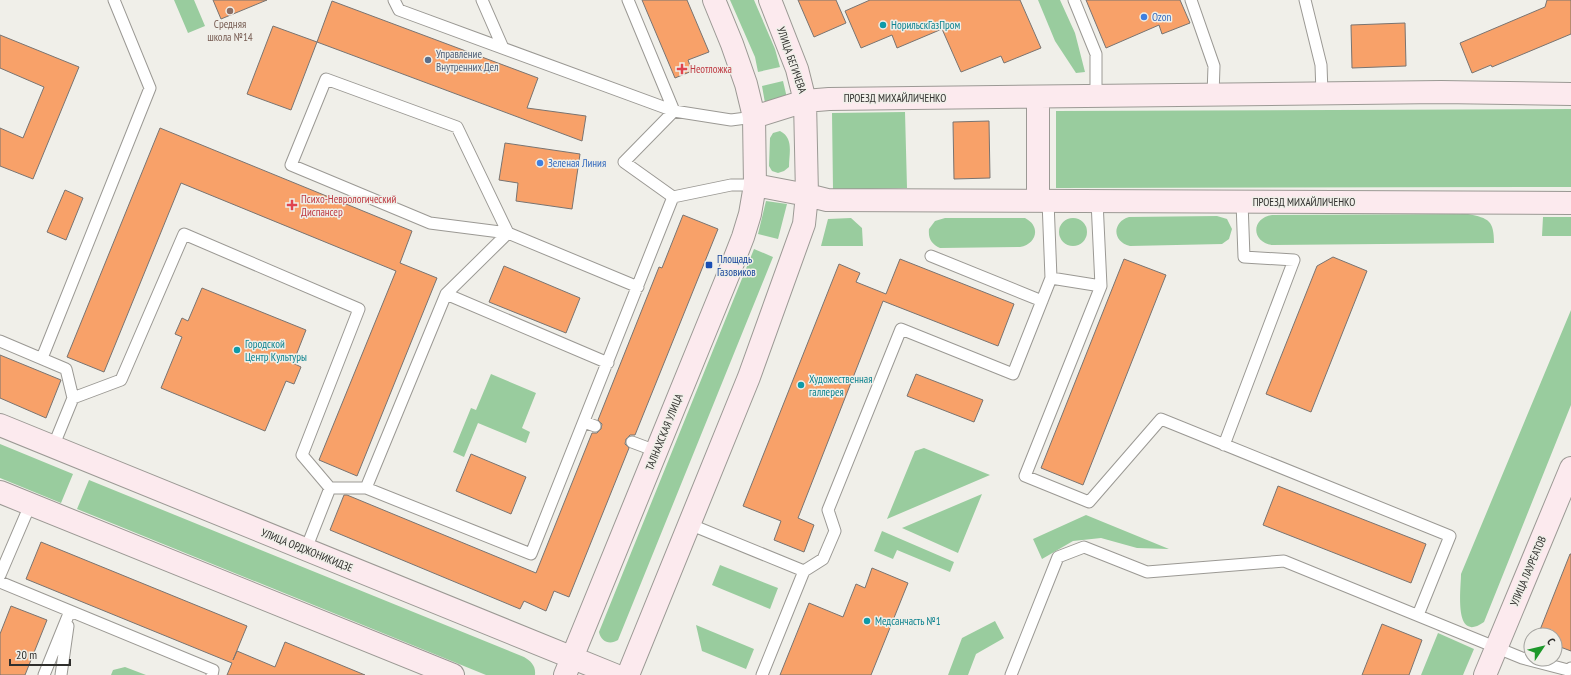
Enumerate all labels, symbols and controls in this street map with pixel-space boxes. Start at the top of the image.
marker: Средняя школа №14 [225,6,235,16]
place label: Ozon [1152,10,1171,24]
marker: Ozon [1139,12,1149,22]
place label: Средняя школа №14 [207,17,253,44]
place label: НорильскГазПром [891,18,960,32]
marker: НорильскГазПром [878,20,888,30]
street label: УЛИЦА БЕГИЧЕВА [774,25,810,96]
place label: Управление Внутренних Дел [436,47,498,74]
marker: Управление Внутренних Дел [423,55,433,65]
place label: Неотложка [690,62,732,76]
marker: Неотложка [677,64,687,74]
street label: ПРОЕЗД МИХАЙЛИЧЕНКО [844,91,946,105]
place label: Зеленая Линия [548,156,606,170]
marker: Зеленая Линия [535,158,545,168]
place label: Психо-Неврологический Диспансер [301,192,396,219]
street label: ПРОЕЗД МИХАЙЛИЧЕНКО [1253,195,1355,209]
marker: Психо-Неврологический Диспансер [286,199,298,211]
place label: Площадь Газовиков [717,252,756,279]
marker: Площадь Газовиков [704,260,714,270]
place label: Городской Центр Культуры [245,337,307,364]
marker: Городской Центр Культуры [232,345,242,355]
place label: Художественная галлерея [809,372,872,399]
marker: Художественная галлерея [796,380,806,390]
street label: ТАЛНАХСКАЯ УЛИЦА [642,391,686,472]
street label: УЛИЦА ОРДЖОНИКИДЗЕ [259,525,355,575]
street label: УЛИЦА ЛАУРЕАТОВ [1507,534,1549,608]
place label: Медсанчасть №1 [875,614,941,628]
marker: Медсанчасть №1 [862,616,872,626]
north arrow [1523,627,1563,667]
text: С [1544,635,1558,647]
scale bar [10,641,70,667]
text: 20 m [16,647,37,662]

